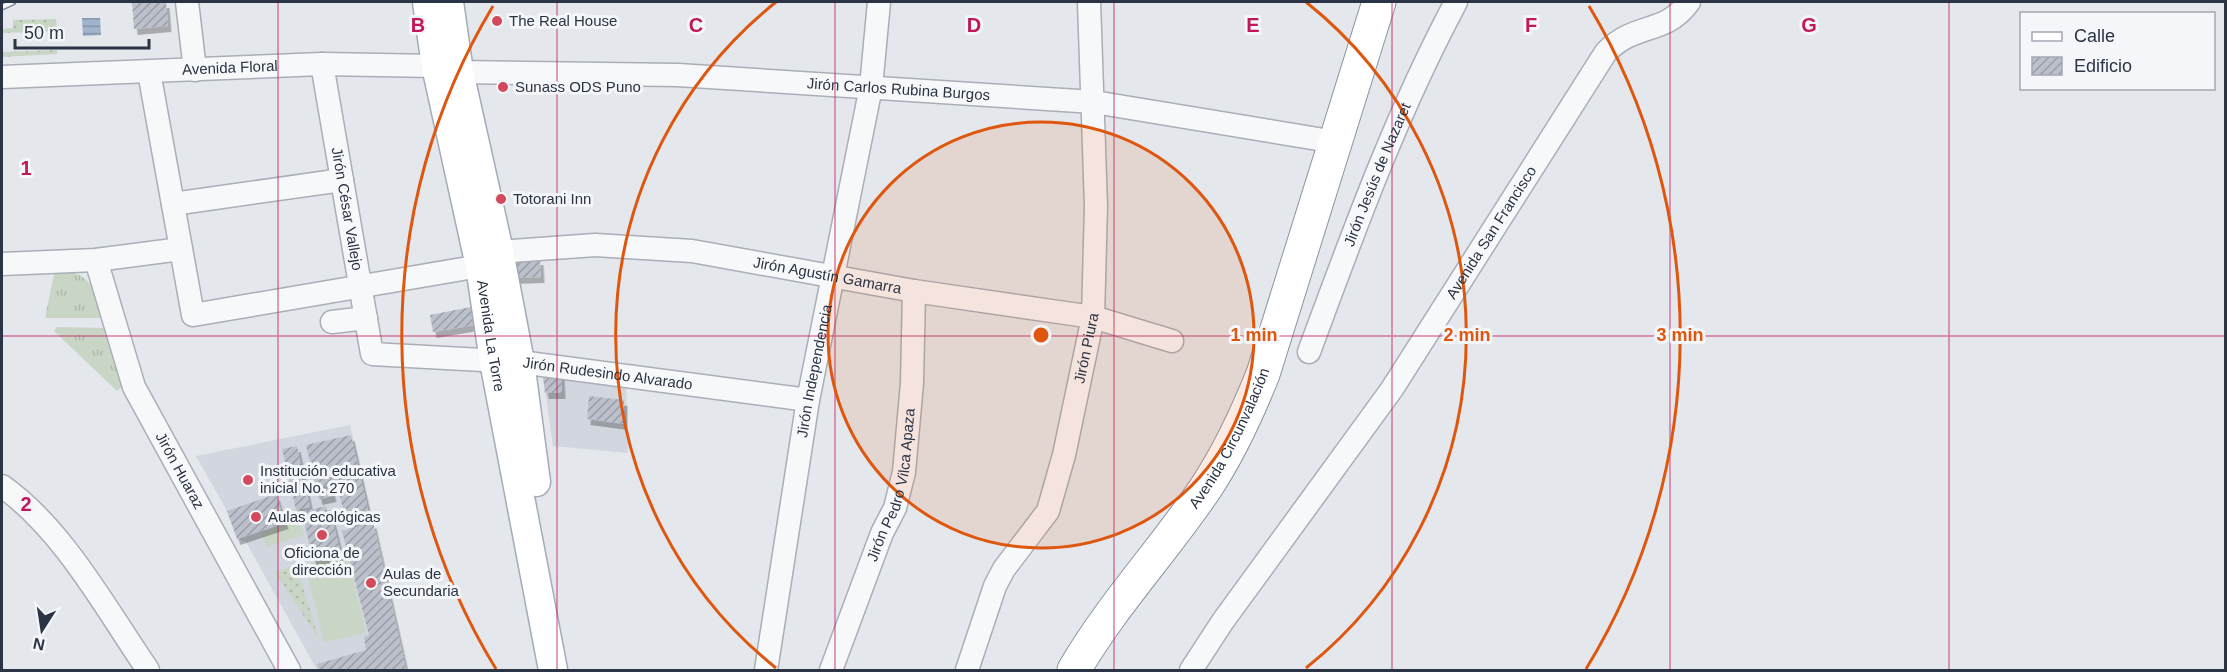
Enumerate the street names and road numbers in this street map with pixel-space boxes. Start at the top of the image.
street label: Avenida Floral [182,57,278,78]
street label: Jirón Carlos Rubina Burgos [806,74,991,103]
street label: Jirón Jesús de Nazaret [1340,99,1414,249]
street label: Jirón César Vallejo [328,146,366,272]
street label: Avenida San Francisco [1443,163,1539,302]
street label: Jirón Agustín Gamarra [752,253,903,297]
street label: Avenida La Torre [474,279,509,393]
street label: Jirón Independencia [793,302,835,439]
street label: Jirón Piura [1070,311,1102,385]
street label: Jirón Rudesindo Alvarado [522,353,694,393]
street label: Avenida Circunvalación [1185,366,1272,512]
street label: Jirón Pedro Vilca Apaza [863,407,918,564]
street label: Jirón Huaraz [152,429,208,512]

